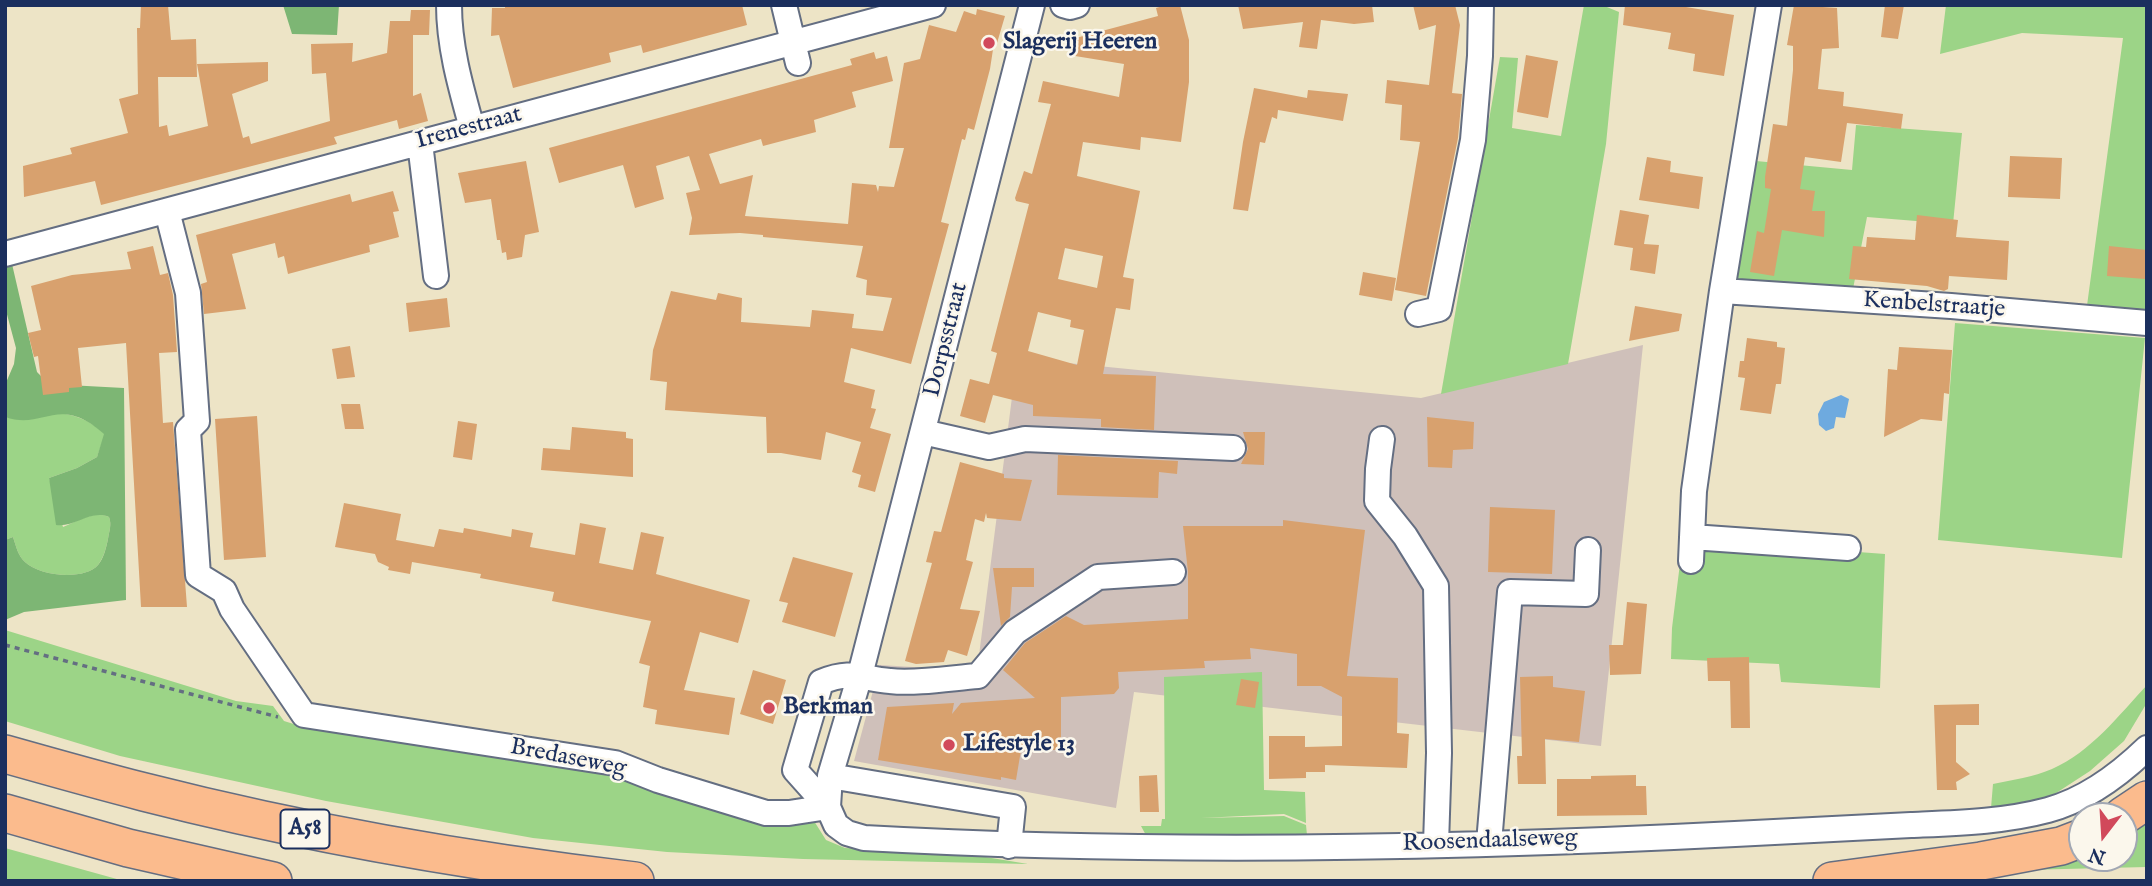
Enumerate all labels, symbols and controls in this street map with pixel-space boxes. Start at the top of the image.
place label: Slagerij Heeren [1003,29,1157,57]
marker: Slagerij Heeren [981,35,997,51]
street label: Irenestraat [413,101,525,157]
street label: Dorpsstraat [919,280,975,400]
street label: Kenbelstraatje [1862,287,2006,325]
place label: Berkman [783,694,873,722]
marker: Berkman [761,700,777,716]
place label: Lifestyle 13 [963,731,1075,759]
street label: Bredaseweg [507,734,629,784]
marker: Lifestyle 13 [941,737,957,753]
north arrow [2068,802,2138,872]
road number: A58 [280,810,330,848]
street label: Roosendaalseweg [1402,825,1578,859]
text: N [2086,841,2109,869]

